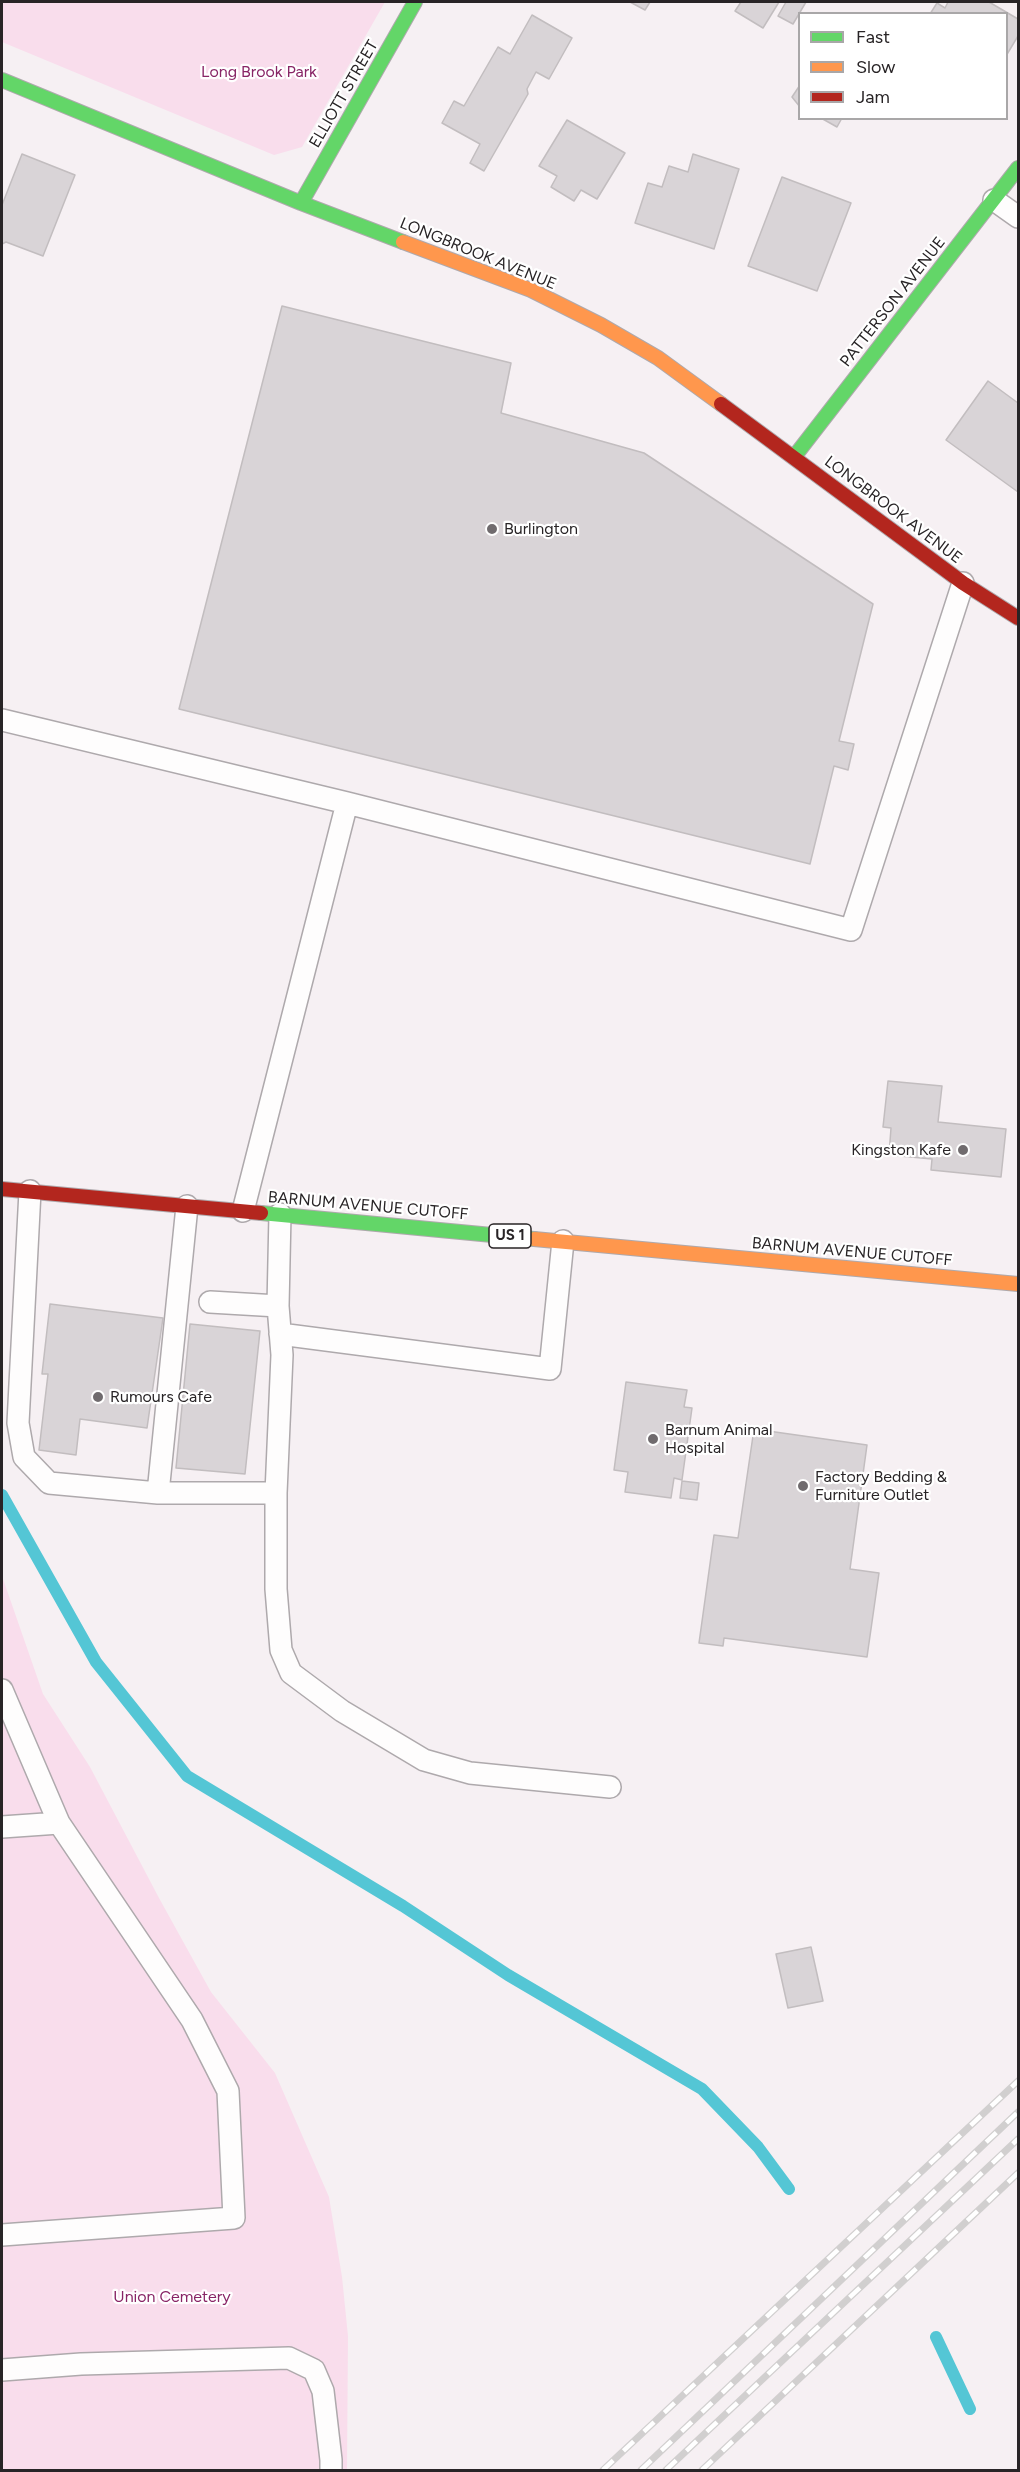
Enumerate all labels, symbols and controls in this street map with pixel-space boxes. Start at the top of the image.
legend [798,12,1008,120]
text: Fast [856,26,890,48]
street label: ELLIOTT STREET [305,37,383,151]
text: Slow [856,56,895,78]
park label: Long Brook Park [201,62,317,82]
text: Jam [856,86,890,108]
street label: LONGBROOK AVENUE [397,214,559,294]
street label: PATTERSON AVENUE [836,233,950,371]
street label: LONGBROOK AVENUE [820,452,966,568]
place label: Burlington [504,519,578,539]
marker: Burlington [485,522,499,536]
place label: Kingston Kafe [851,1140,951,1160]
marker: Kingston Kafe [956,1143,970,1157]
street label: BARNUM AVENUE CUTOFF [267,1188,469,1224]
road number: US 1 [489,1224,531,1248]
street label: BARNUM AVENUE CUTOFF [751,1234,953,1270]
place label: Rumours Cafe [110,1387,212,1407]
marker: Rumours Cafe [91,1390,105,1404]
place label: Barnum Animal Hospital [665,1420,773,1458]
marker: Barnum Animal Hospital [646,1432,660,1446]
place label: Factory Bedding & Furniture Outlet [815,1467,947,1505]
marker: Factory Bedding & Furniture Outlet [796,1479,810,1493]
park label: Union Cemetery [113,2287,231,2307]

